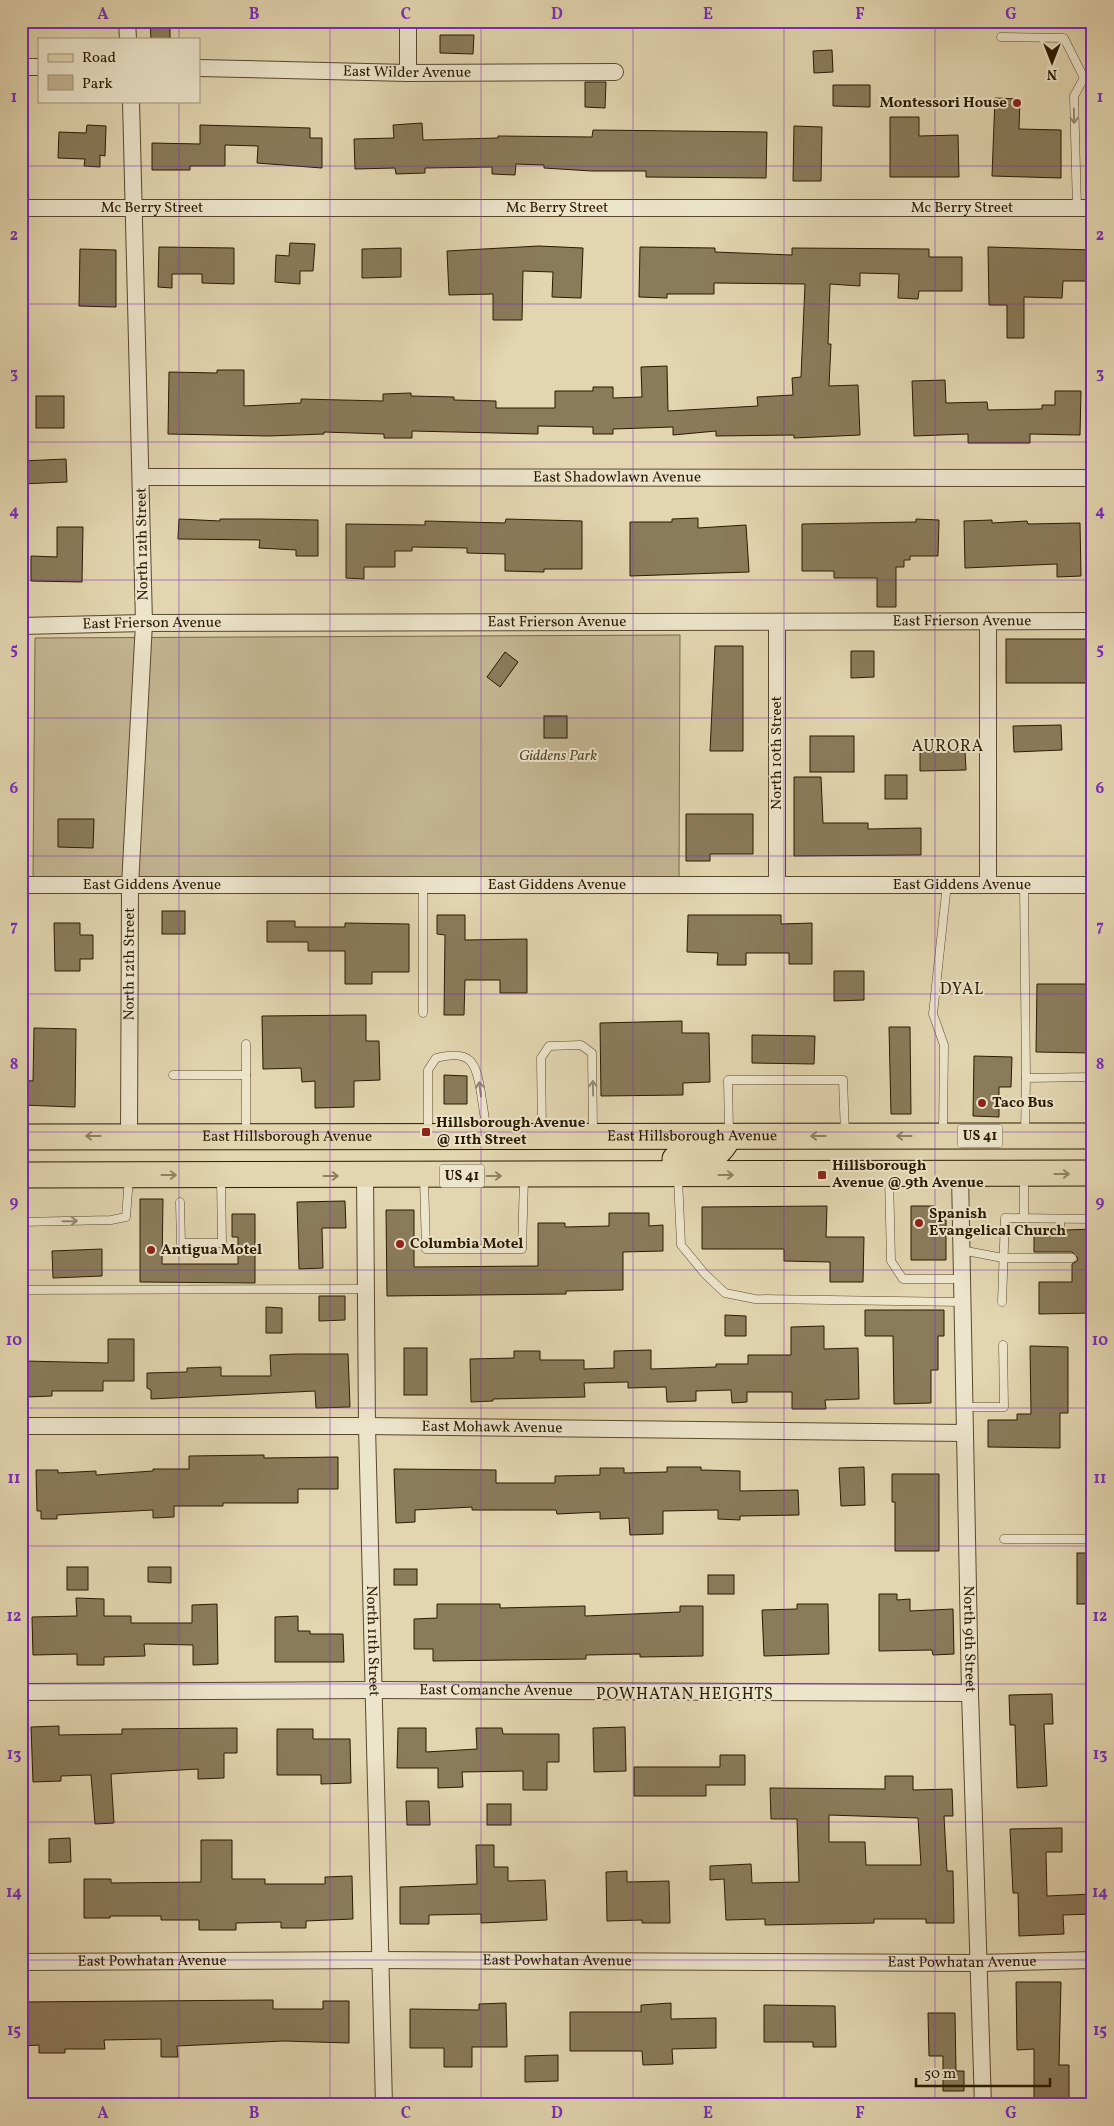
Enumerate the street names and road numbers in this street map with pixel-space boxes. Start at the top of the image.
street label: East Wilder Avenue [342,61,471,84]
street label: Mc Berry Street [101,198,203,219]
street label: Mc Berry Street [506,198,608,219]
street label: Mc Berry Street [911,198,1013,219]
street label: East Shadowlawn Avenue [533,467,701,488]
street label: North 12th Street [132,487,154,601]
street label: East Frierson Avenue [487,611,626,633]
street label: East Frierson Avenue [892,611,1031,632]
street label: East Frierson Avenue [82,612,221,635]
street label: North 10th Street [767,696,788,810]
street label: East Giddens Avenue [83,875,221,896]
street label: East Giddens Avenue [488,875,626,896]
street label: East Giddens Avenue [893,875,1031,896]
street label: North 12th Street [119,907,140,1021]
road number: US 41 [958,1124,1002,1148]
street label: East Hillsborough Avenue [202,1126,372,1147]
street label: East Hillsborough Avenue [607,1126,777,1147]
road number: US 41 [440,1164,484,1188]
street label: East Mohawk Avenue [422,1416,562,1439]
street label: North 11th Street [360,1585,384,1697]
street label: North 9th Street [957,1585,980,1693]
street label: East Comanche Avenue [419,1680,573,1702]
street label: East Powhatan Avenue [77,1950,227,1972]
street label: East Powhatan Avenue [482,1950,632,1972]
street label: East Powhatan Avenue [887,1951,1037,1974]

